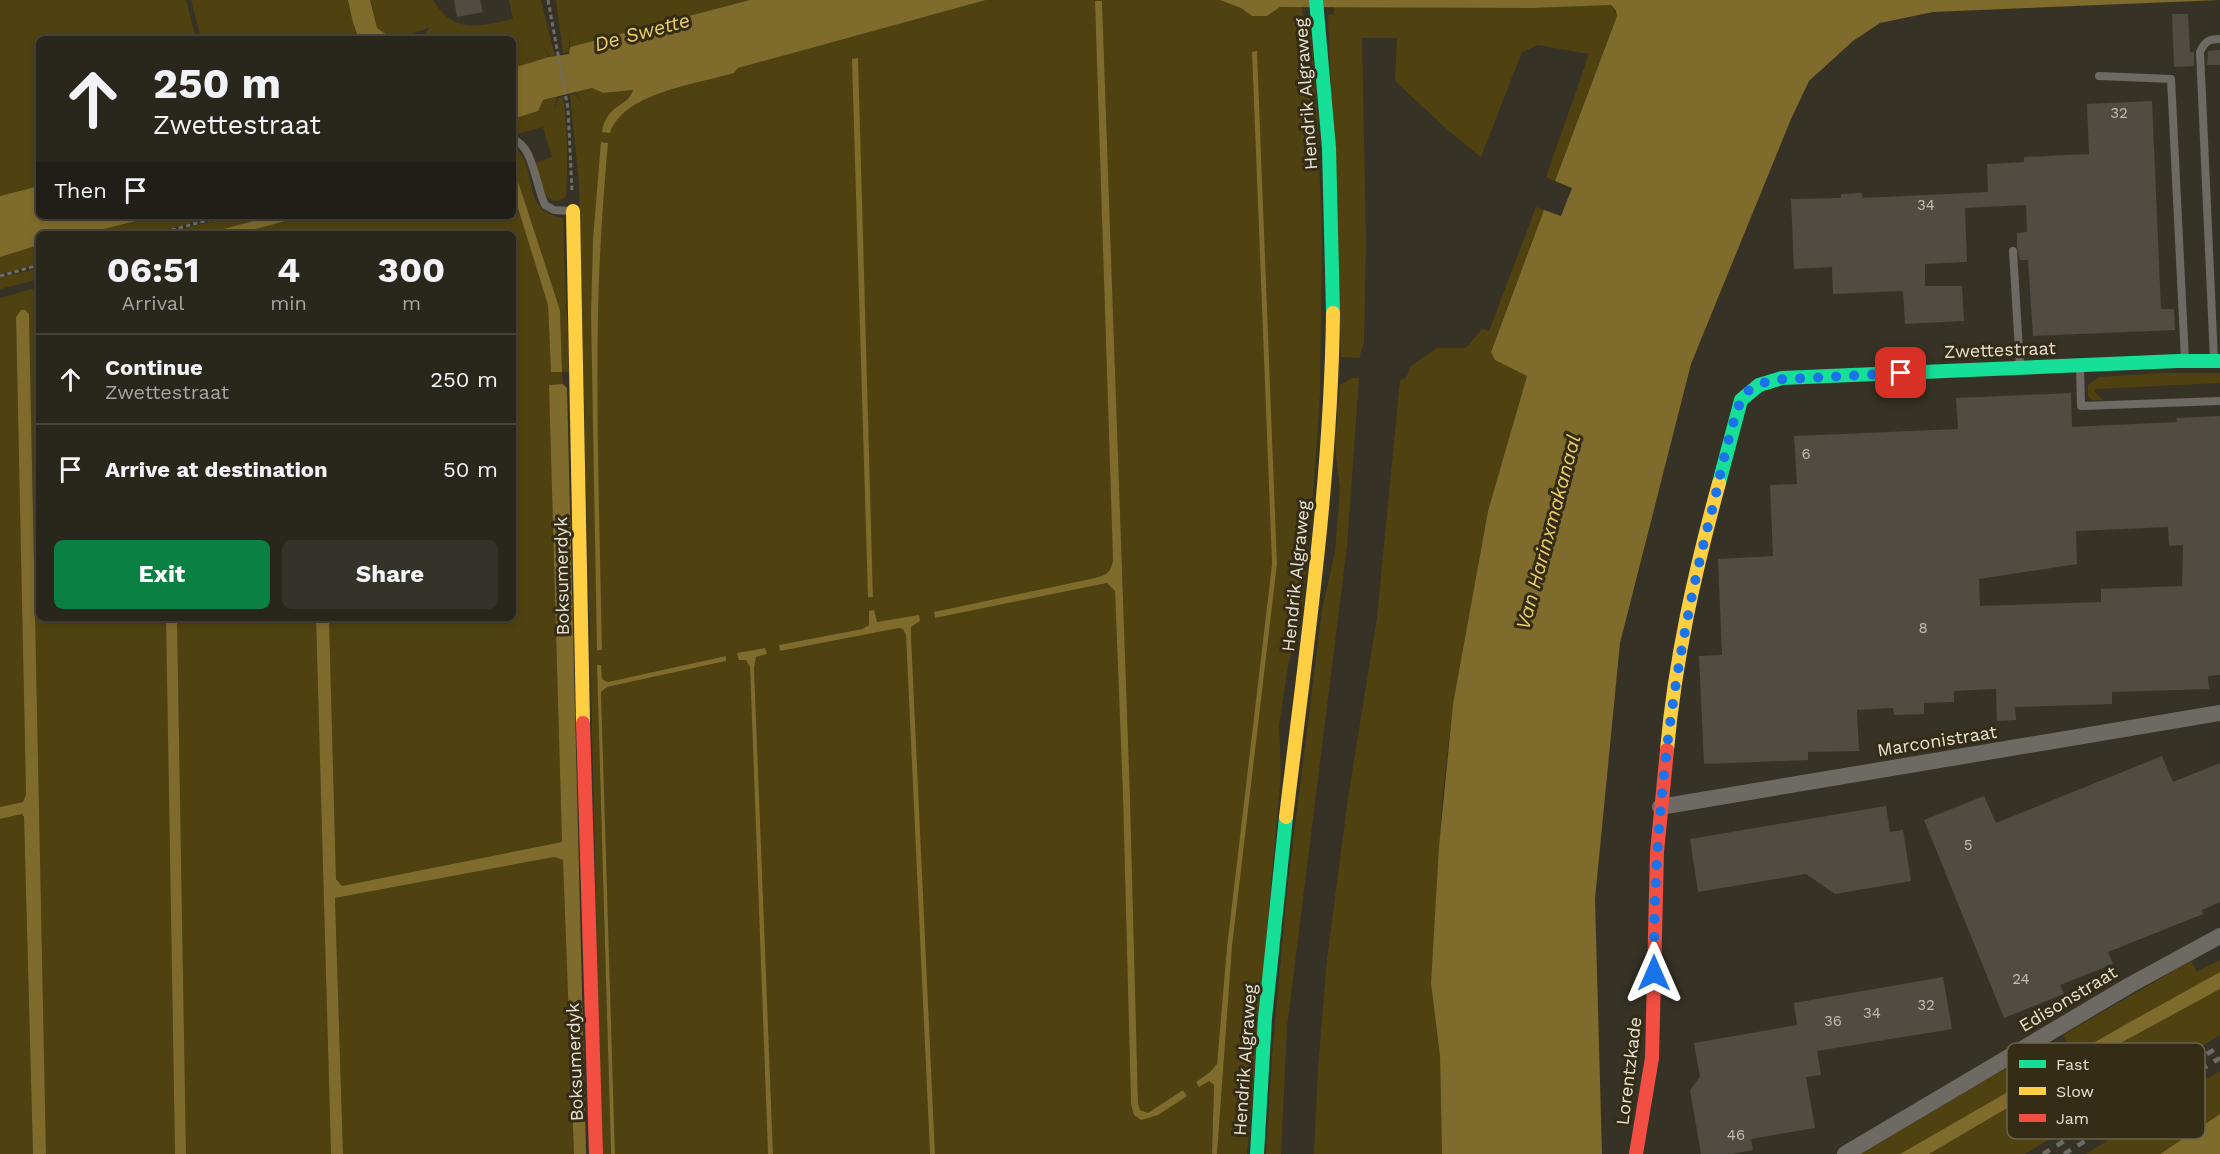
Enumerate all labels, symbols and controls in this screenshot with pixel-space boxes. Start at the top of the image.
water label: De Swette [591,8,693,56]
street label: Hendrik Algraweg [1290,17,1321,171]
text: 250 m [153,59,281,108]
icon: ahead [54,60,132,138]
house number: 32 [2110,104,2128,122]
text: Zwettestraat [153,109,321,141]
icon: arrive [119,174,152,207]
text: Then [54,178,107,203]
house number: 34 [1917,196,1935,214]
text: 06:51 [107,249,199,291]
text: 4 [277,249,300,291]
text: 300 [378,249,445,291]
text: Arrival [122,291,184,315]
text: min [270,291,307,315]
text: m [402,291,421,315]
street label: Zwettestraat [1944,337,2057,362]
pin [1875,347,1926,398]
text: Continue [105,355,203,380]
icon: arrive [1884,356,1917,389]
icon: ahead [54,363,87,396]
text: 250 m [430,367,498,392]
text: Zwettestraat [105,380,229,404]
water label: Van Harinxmakanaal [1510,432,1586,632]
house number: 6 [1801,445,1811,463]
icon: arrive [54,453,87,486]
text: Arrive at destination [105,457,328,482]
text: 50 m [443,457,498,482]
street label: Hendrik Algraweg [1277,499,1314,653]
street label: Boksumerdyk [550,517,573,635]
button: Exit [54,540,270,609]
button: Share [282,540,498,609]
house number: 8 [1918,619,1928,637]
street label: Marconistraat [1876,721,1999,760]
house number: 5 [1964,836,1972,854]
position arrow [1622,941,1686,1005]
street label: Edisonstraat [2015,961,2121,1036]
house number: 24 [2012,970,2030,988]
street label: Hendrik Algraweg [1229,983,1260,1137]
house number: 32 [1917,996,1935,1014]
street label: Boksumerdyk [562,1002,587,1122]
house number: 34 [1863,1004,1881,1022]
house number: 36 [1824,1012,1842,1030]
street label: Lorentzkade [1611,1016,1646,1126]
legend [2007,1043,2205,1139]
text: Fast [2056,1055,2089,1074]
text: Slow [2056,1082,2094,1101]
text: Jam [2056,1109,2089,1128]
house number: 46 [1727,1126,1745,1144]

